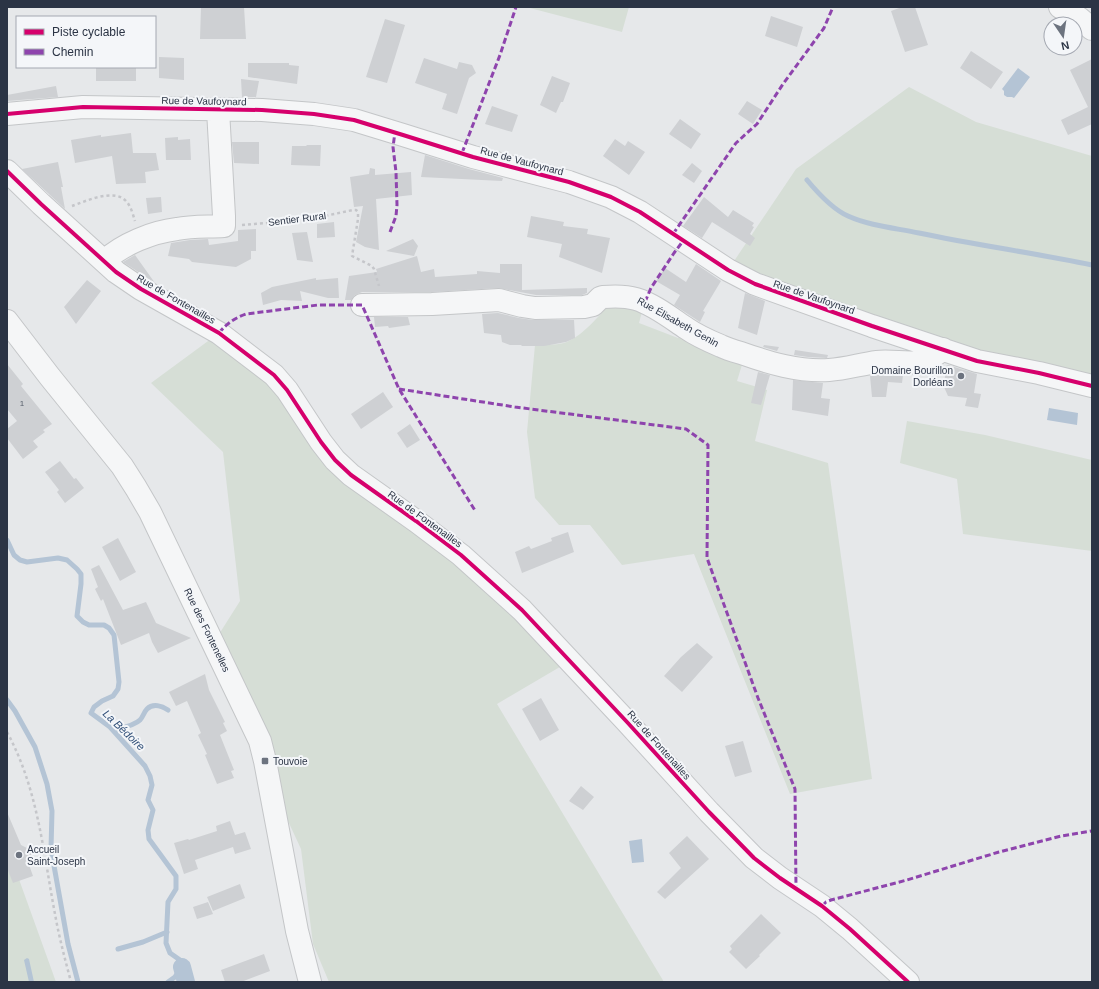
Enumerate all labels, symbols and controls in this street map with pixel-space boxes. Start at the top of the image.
legend [16,16,156,68]
north arrow [1043,16,1083,56]
text: Piste cyclable [52,25,126,39]
text: N [1060,39,1070,52]
text: Chemin [52,45,93,59]
street label: Rue de Vaufoynard [161,95,247,107]
street label: Rue de Vaufoynard [479,145,565,177]
street label: Sentier Rural [267,210,327,228]
street label: Rue de Fontenailles [135,272,217,326]
street label: Rue de Vaufoynard [772,278,856,316]
street label: Rue Élisabeth Genin [635,294,721,349]
place label: Domaine Bourillon Dorléans [871,365,953,388]
marker: Domaine Bourillon Dorléans [956,371,966,381]
house number: 1 [20,399,25,408]
street label: Rue de Fontenailles [386,488,464,550]
street label: Rue des Fontenelles [182,586,232,674]
water label: La Bédoire [101,707,147,753]
street label: Rue de Fontenailles [625,708,693,782]
marker: Touvoie [260,756,270,766]
place label: Touvoie [273,756,308,767]
place label: Accueil Saint-Joseph [27,844,85,867]
marker: Accueil Saint-Joseph [14,850,24,860]

